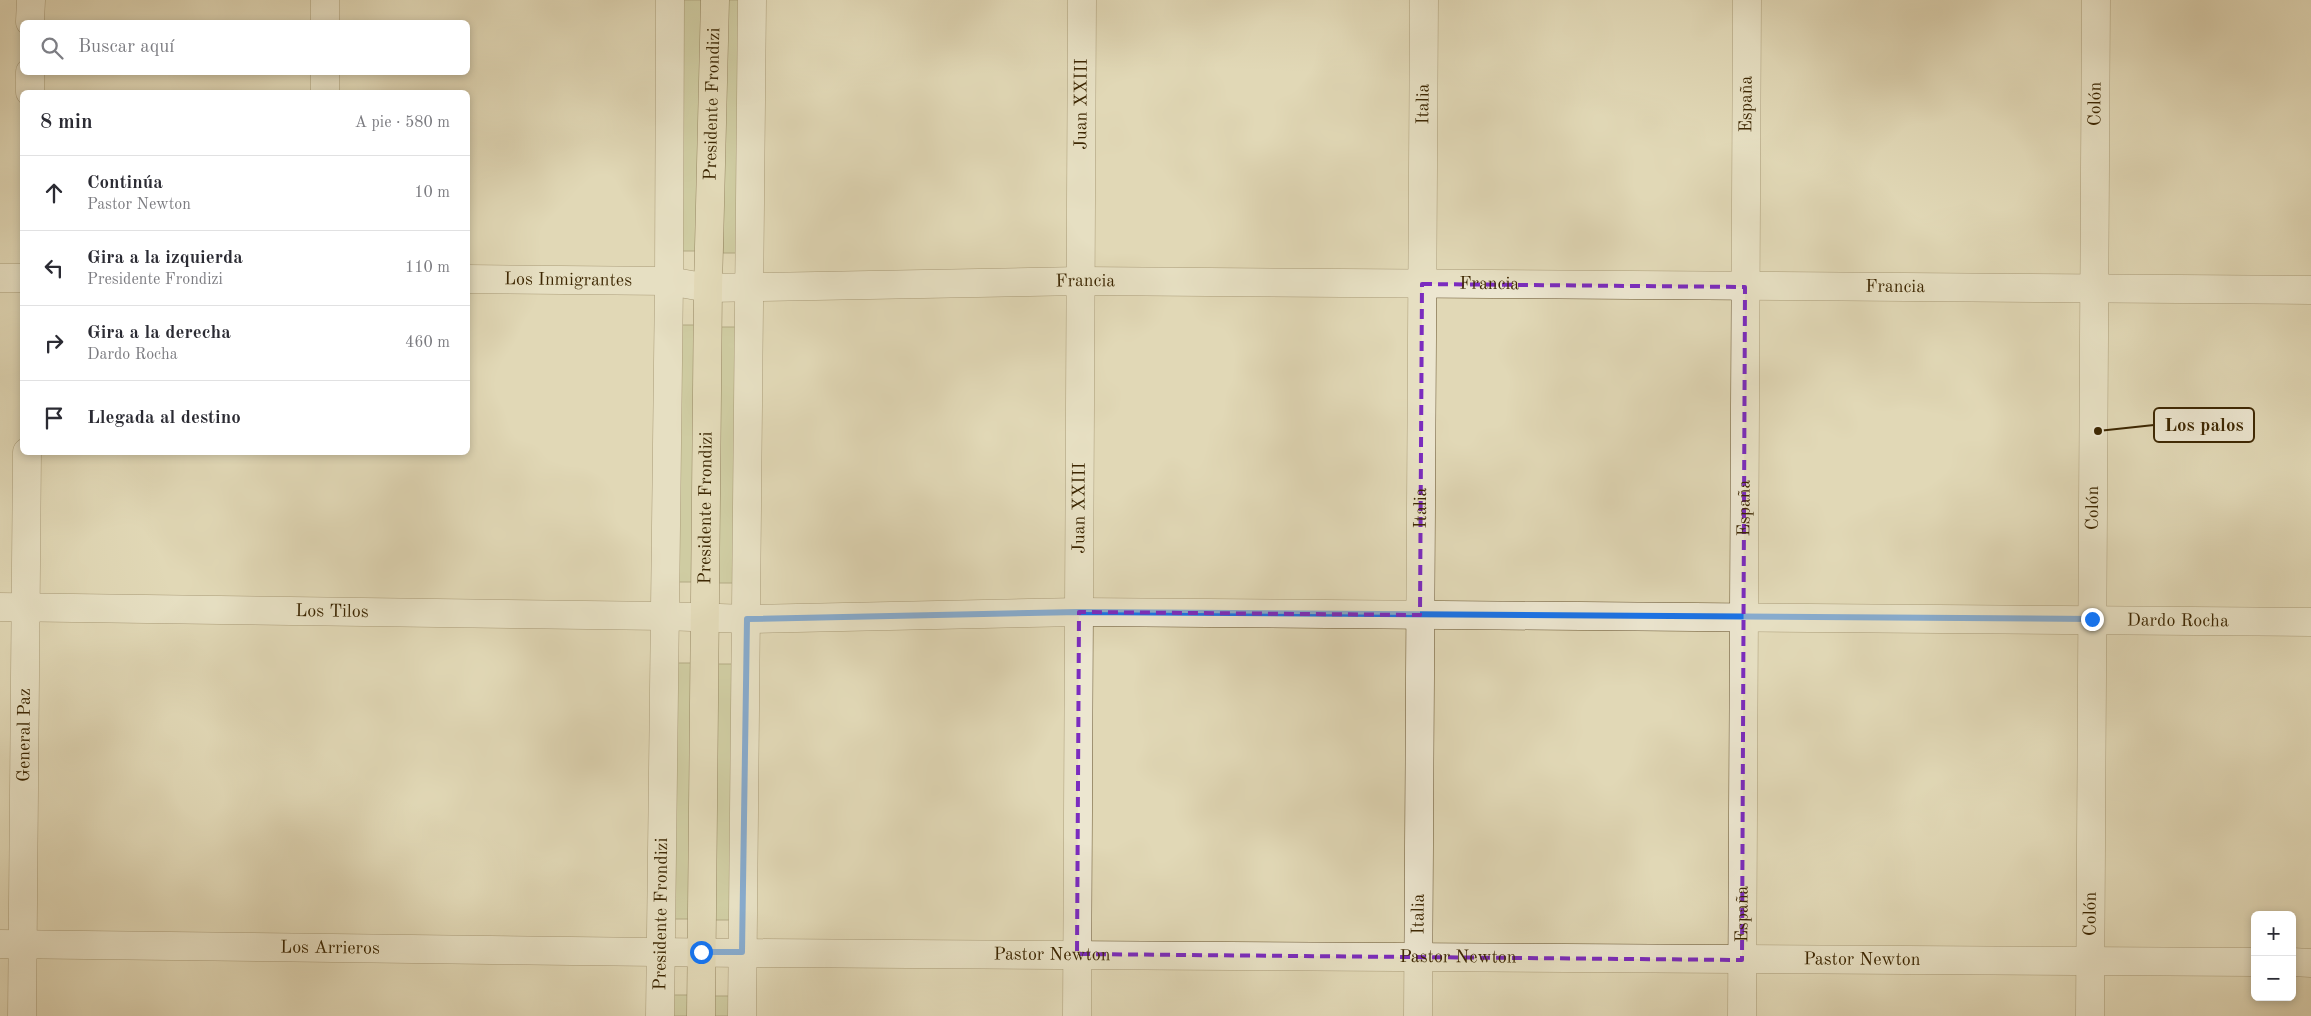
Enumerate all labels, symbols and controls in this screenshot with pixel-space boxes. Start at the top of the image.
search box [20,20,470,75]
street label: Presidente Frondizi [702,27,723,181]
icon: search [38,34,66,62]
text: Buscar aquí [78,38,174,57]
street label: Juan XXIII [1072,58,1091,150]
street label: España [1737,75,1756,133]
street label: Colón [2086,81,2105,126]
street label: Italia [1414,83,1433,125]
text: 8 min [40,112,93,133]
text: A pie · 580 m [355,115,450,131]
text: Continúa [87,174,163,193]
icon: ahead [40,179,68,207]
text: 10 m [414,185,450,201]
text: Pastor Newton [87,197,191,213]
text: Gira a la izquierda [87,249,243,268]
icon: left [40,254,68,282]
text: 110 m [405,260,450,276]
street label: Los Inmigrantes [504,270,632,290]
text: Presidente Frondizi [87,272,223,288]
street label: Francia [1055,272,1115,290]
street label: Francia [1459,275,1519,293]
street label: Francia [1865,278,1925,296]
text: Gira a la derecha [87,324,231,343]
icon: right [40,329,68,357]
text: 460 m [405,335,450,351]
text: Dardo Rocha [87,347,178,363]
icon: arrive [40,404,68,432]
callout: Los palos [2154,408,2254,442]
text: Llegada al destino [87,409,241,428]
text: Los palos [2164,417,2244,436]
street label: Presidente Frondizi [696,431,716,585]
street label: Juan XXIII [1070,462,1089,554]
street label: España [1735,479,1754,537]
street label: Colón [2084,485,2102,530]
street label: Italia [1412,487,1430,529]
street label: Los Tilos [295,602,369,621]
route end [2081,608,2104,631]
street label: Dardo Rocha [2127,612,2229,630]
street label: General Paz [15,688,34,782]
street label: Presidente Frondizi [651,837,671,991]
street label: España [1733,885,1752,943]
street label: Colón [2081,891,2100,936]
street label: Italia [1409,893,1428,935]
map controls [2251,911,2296,1001]
button: + [2251,911,2296,956]
street label: Los Arrieros [280,938,380,958]
route start [690,941,713,964]
street label: Pastor Newton [993,945,1111,964]
street label: Pastor Newton [1399,948,1517,967]
street label: Pastor Newton [1803,950,1921,969]
button: − [2251,956,2296,1001]

